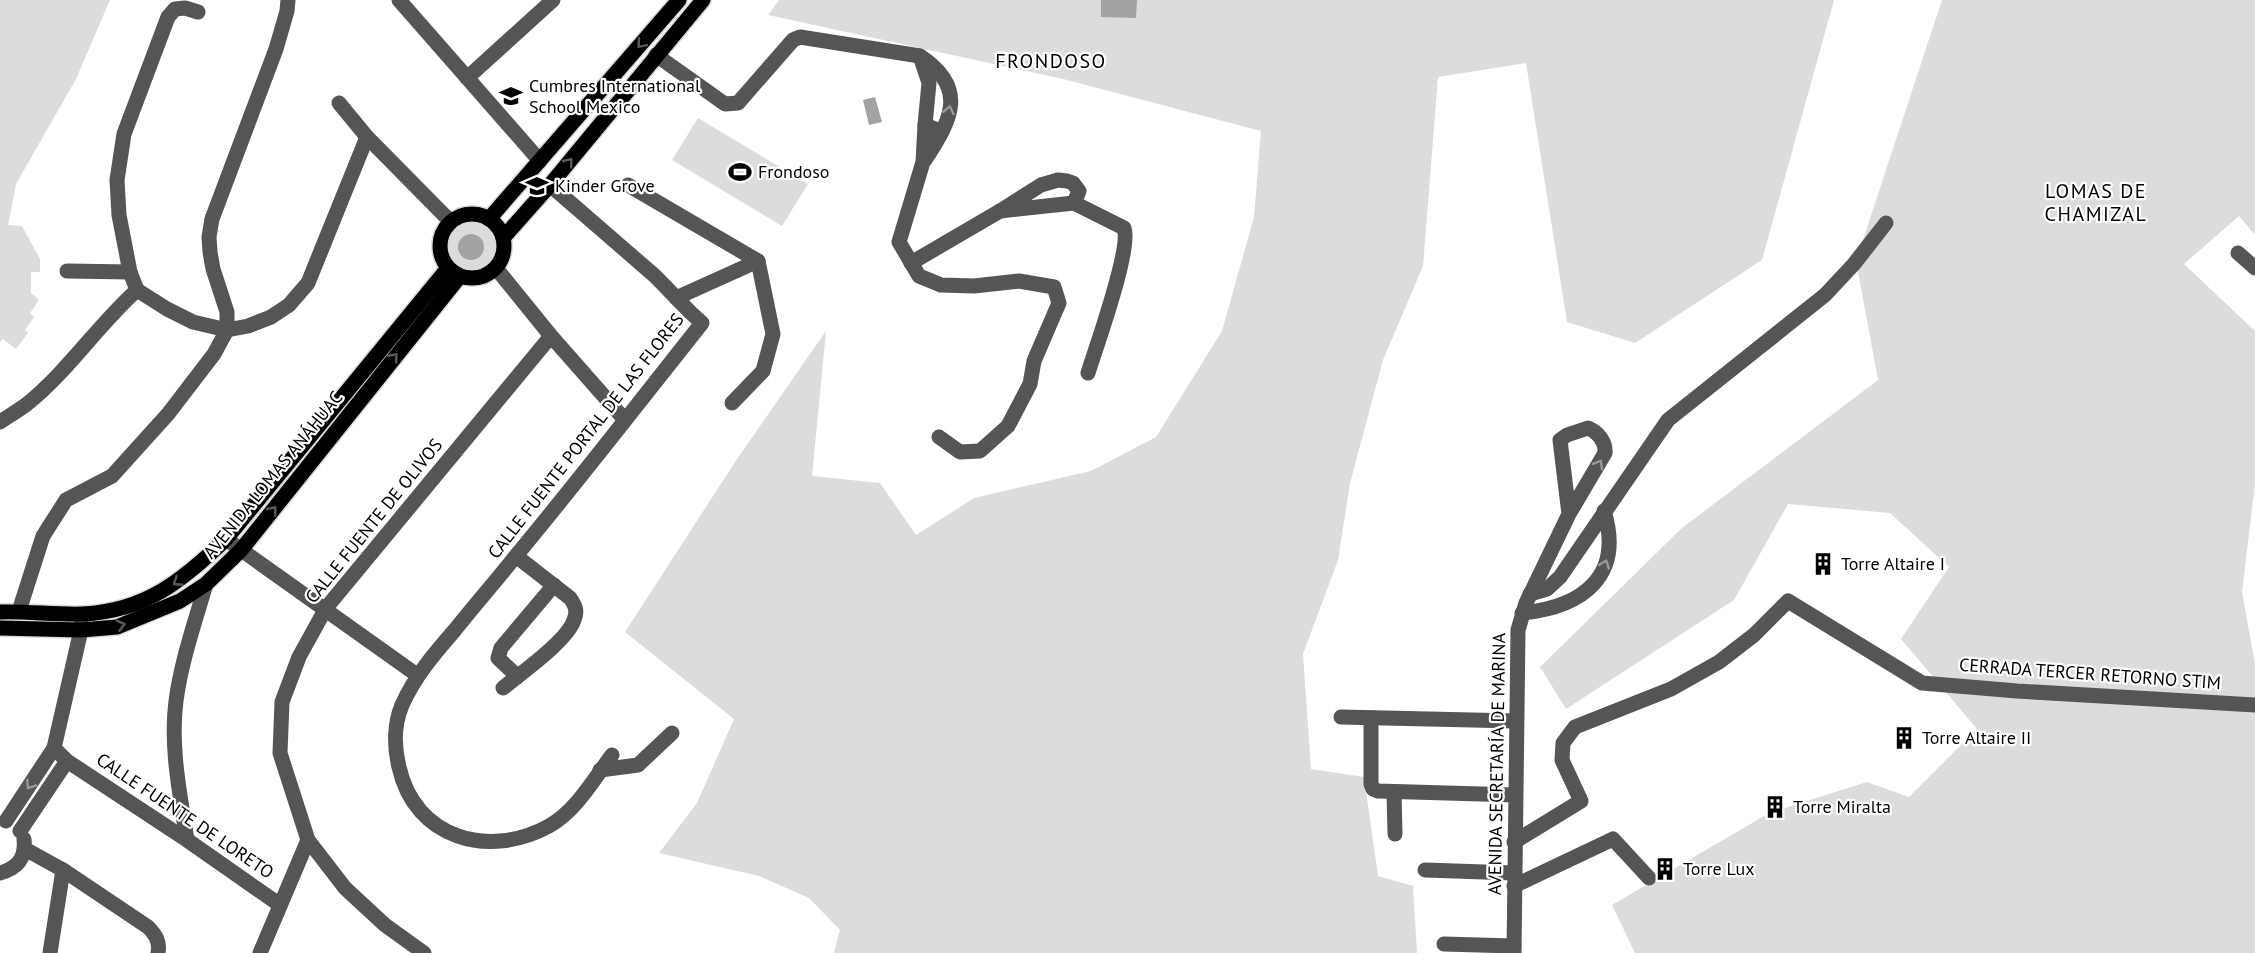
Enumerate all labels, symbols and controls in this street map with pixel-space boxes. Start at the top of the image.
one-way arrow [637,37,648,48]
district label: FRONDOSO [995,48,1107,74]
place label: Cumbres International School Mexico [529,74,701,118]
school or university icon: Cumbres International School Mexico [498,83,524,109]
one-way arrow [942,105,955,115]
one-way arrow [562,158,573,169]
sports icon: Frondoso [727,159,753,185]
place label: Frondoso [758,160,829,183]
school or university icon: Kinder Grove [524,173,550,199]
place label: Kinder Grove [555,174,655,197]
district label: LOMAS DE CHAMIZAL [2045,178,2147,227]
street label: CALLE FUENTE PORTAL DE LAS FLORES [483,308,689,563]
one-way arrow [387,353,398,364]
street label: AVENIDA LOMAS ANÁHUAC [198,386,347,563]
street label: CALLE FUENTE DE OLIVOS [300,434,447,608]
one-way arrow [1592,460,1604,470]
one-way arrow [265,506,276,517]
building icon: Torre Altaire I [1810,551,1836,577]
place label: Torre Altaire I [1841,552,1945,575]
one-way arrow [1598,559,1610,570]
one-way arrow [173,575,184,586]
one-way arrow [116,619,126,632]
street label: AVENIDA SECRETARÍA DE MARINA [1483,632,1510,895]
street label: CERRADA TERCER RETORNO STIM [1958,653,2222,694]
building icon: Torre Altaire II [1891,725,1917,751]
place label: Torre Altaire II [1922,726,2031,749]
street label: CALLE FUENTE DE LORETO [92,748,278,884]
one-way arrow [27,778,38,789]
building icon: Torre Miralta [1762,794,1788,820]
place label: Torre Miralta [1793,795,1891,818]
building icon: Torre Lux [1652,856,1678,882]
place label: Torre Lux [1683,857,1754,880]

